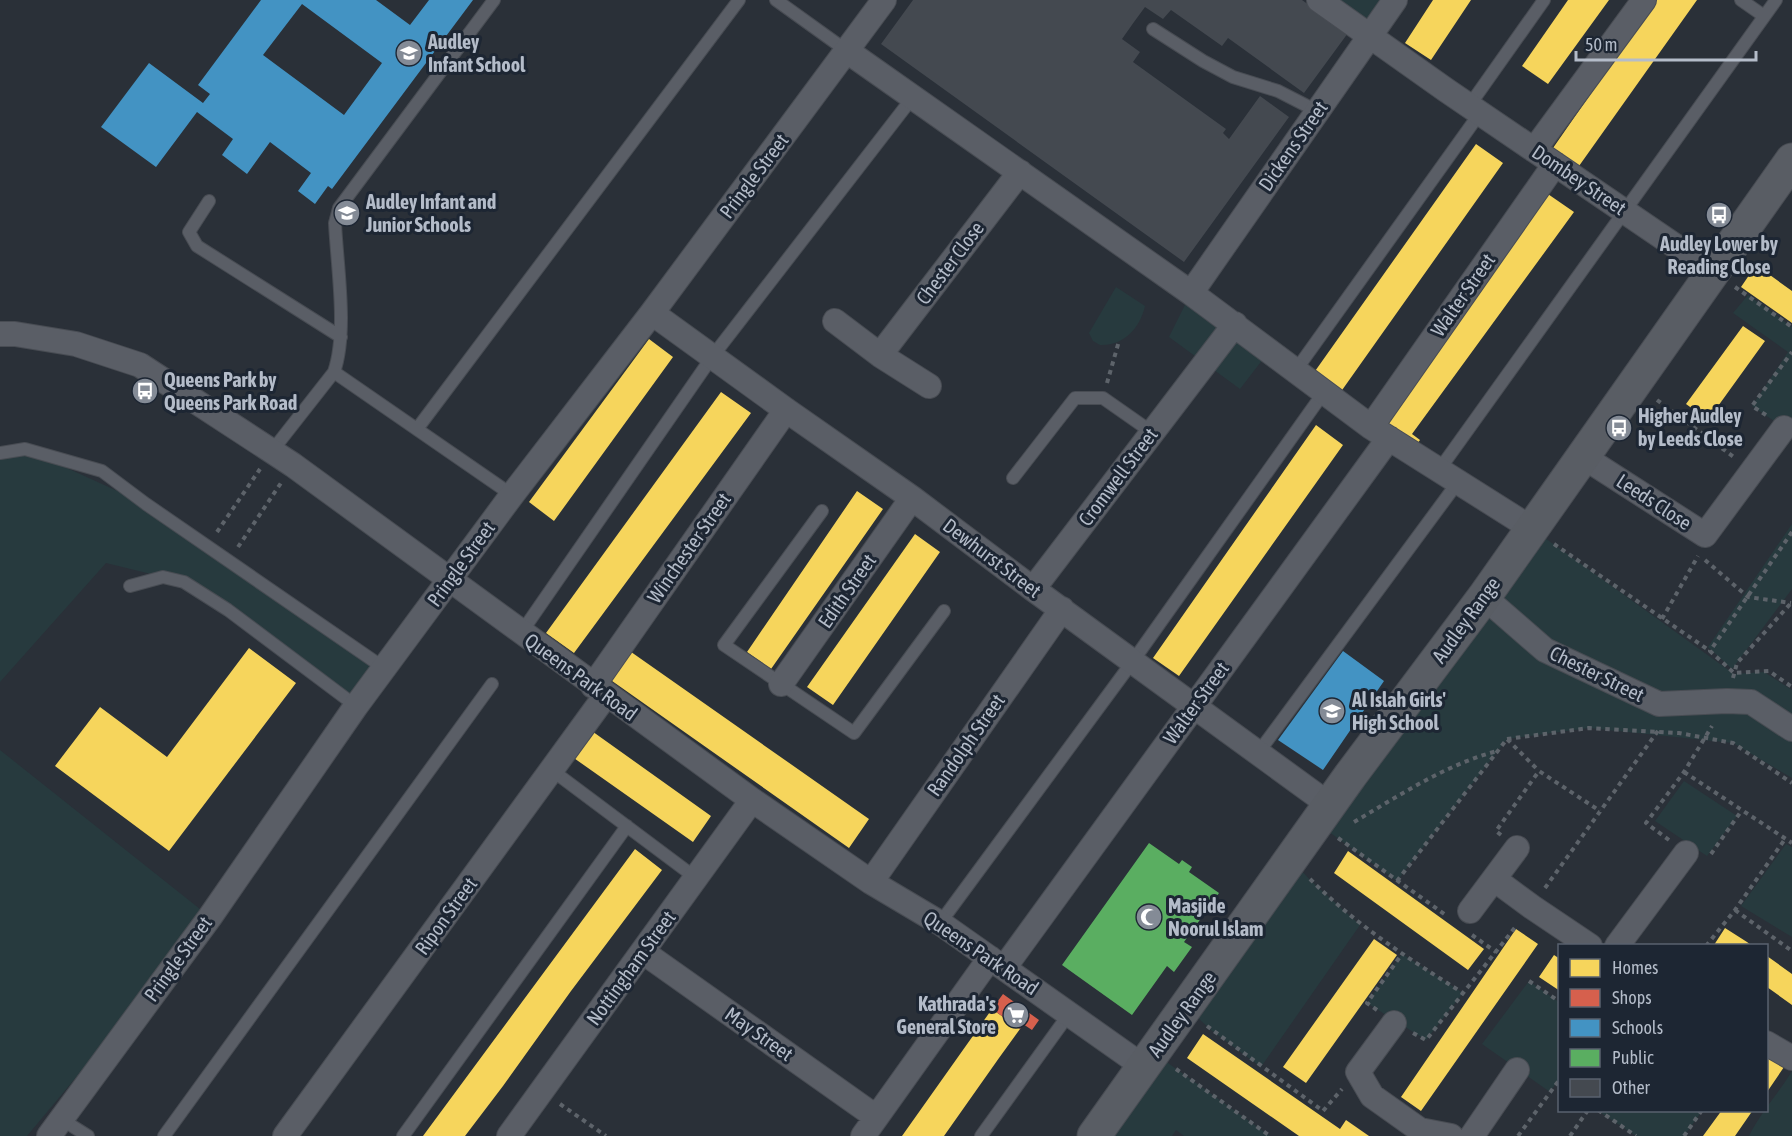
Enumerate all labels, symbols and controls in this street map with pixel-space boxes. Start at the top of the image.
scale bar [1576,24,1756,62]
place label: Audley Infant School [427,30,526,76]
text: 50 m [1585,34,1617,55]
school or university icon: Audley Infant School [394,38,424,68]
street label: Dickens Street [1253,96,1332,195]
street label: Pringle Street [715,129,793,222]
street label: Dombey Street [1528,140,1631,220]
place label: Audley Infant and Junior Schools [365,190,496,236]
school or university icon: Audley Infant and Junior Schools [332,198,362,228]
bus stop icon: Audley Lower by Reading Close [1704,200,1734,230]
street label: Chester Close [911,217,988,309]
place label: Audley Lower by Reading Close [1659,232,1779,278]
street label: Walter Street [1426,249,1500,340]
place label: Queens Park by Queens Park Road [164,368,297,414]
bus stop icon: Queens Park by Queens Park Road [130,376,160,406]
place label: Higher Audley by Leeds Close [1638,404,1743,450]
bus stop icon: Higher Audley by Leeds Close [1604,413,1634,443]
street label: Cromwell Street [1073,423,1162,530]
street label: Leeds Close [1613,469,1696,534]
street label: Winchester Street [642,488,735,607]
street label: Dewhurst Street [939,513,1046,602]
street label: Pringle Street [422,517,499,611]
street label: Edith Street [813,549,880,632]
street label: Audley Range [1427,572,1504,667]
street label: Queens Park Road [521,628,642,725]
street label: Chester Street [1546,641,1648,706]
street label: Walter Street [1158,657,1233,748]
place label: Al Islah Girls' High School [1351,688,1446,734]
street label: Randolph Street [922,689,1009,800]
school or university icon: Al Islah Girls' High School [1317,696,1347,726]
street label: Ripon Street [410,872,481,959]
place label: Masjide Noorul Islam [1168,894,1263,940]
mosque icon: Masjide Noorul Islam [1134,902,1164,932]
street label: Nottingham Street [581,906,680,1029]
street label: Queens Park Road [920,906,1043,999]
street label: Pringle Street [139,912,216,1006]
legend [1558,944,1768,1112]
text: Homes [1612,957,1658,978]
street label: Audley Range [1143,966,1220,1061]
text: Shops [1612,987,1652,1008]
place label: Kathrada's General Store [896,992,996,1038]
supermarket icon: Kathrada's General Store [1001,1000,1031,1030]
street label: May Street [721,1002,798,1065]
text: Schools [1612,1017,1663,1038]
text: Public [1612,1047,1654,1068]
text: Other [1612,1077,1651,1098]

